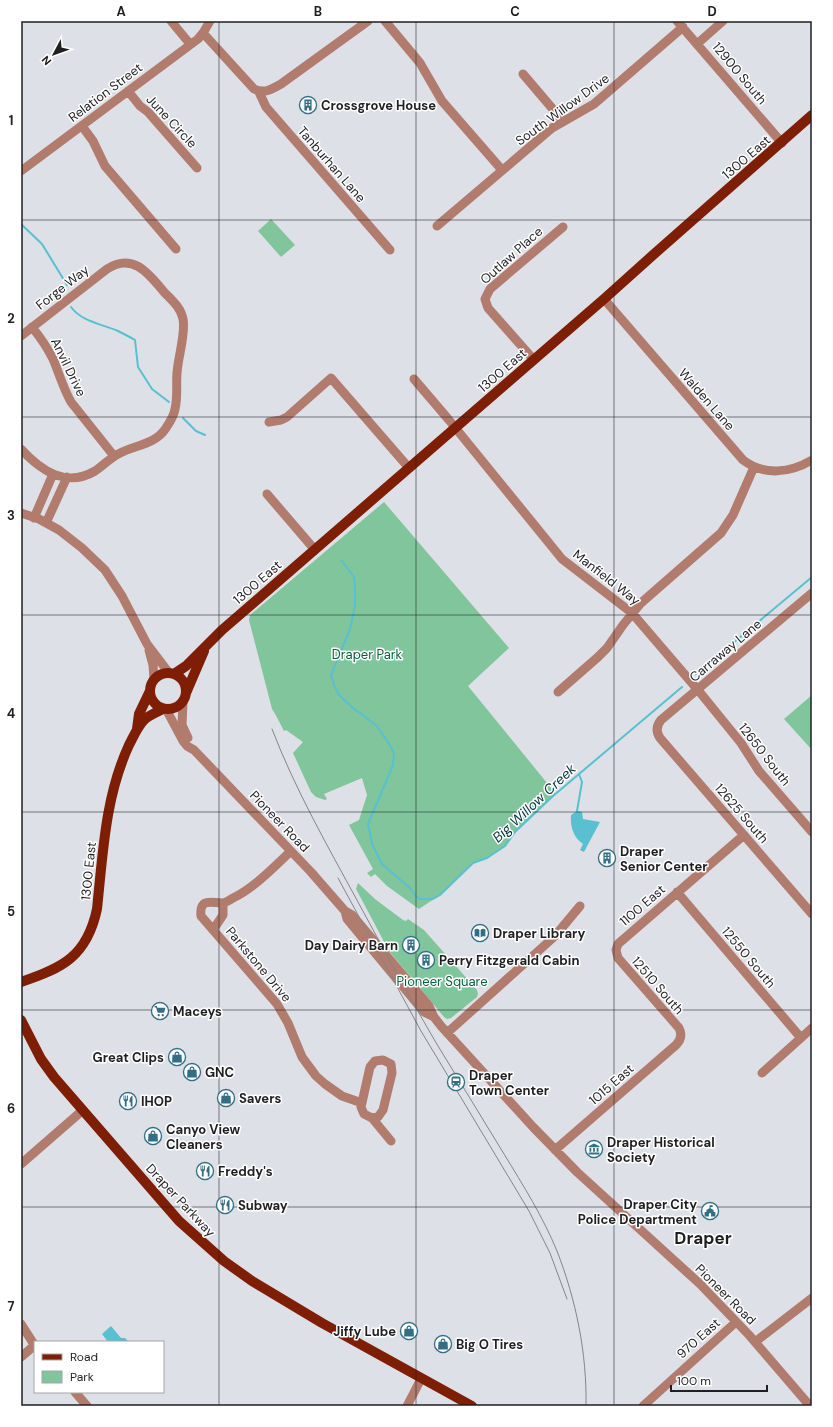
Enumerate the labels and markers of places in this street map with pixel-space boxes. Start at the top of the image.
building icon: Crossgrove House [298,95,318,115]
place label: Crossgrove House [321,97,436,114]
place label: Draper Senior Center [620,843,708,875]
building icon: Draper Senior Center [597,848,617,868]
library icon: Draper Library [470,923,490,943]
place label: Draper Library [493,925,585,942]
building icon: Day Dairy Barn [401,935,421,955]
place label: Day Dairy Barn [305,937,398,954]
building icon: Perry Fitzgerald Cabin [416,950,436,970]
place label: Perry Fitzgerald Cabin [439,952,579,969]
supermarket icon: Maceys [150,1001,170,1021]
place label: Maceys [173,1003,222,1020]
shop icon: Great Clips [167,1047,187,1067]
place label: Great Clips [93,1049,164,1066]
shop icon: GNC [182,1062,202,1082]
place label: GNC [205,1064,234,1081]
place label: Draper Town Center [469,1067,550,1099]
station icon: Draper Town Center [446,1072,466,1092]
shop icon: Savers [216,1088,236,1108]
place label: Savers [239,1090,281,1107]
restaurant icon: IHOP [118,1091,138,1111]
place label: IHOP [141,1093,172,1110]
place label: Canyo View Cleaners [166,1121,241,1153]
shop icon: Canyo View Cleaners [143,1126,163,1146]
place label: Draper Historical Society [607,1134,715,1166]
museum icon: Draper Historical Society [584,1139,604,1159]
restaurant icon: Freddy's [195,1161,215,1181]
place label: Freddy's [218,1163,273,1180]
restaurant icon: Subway [215,1195,235,1215]
place label: Draper City Police Department [578,1196,697,1228]
place label: Subway [238,1197,288,1214]
public building icon: Draper City Police Department [700,1201,720,1221]
shop icon: Jiffy Lube [399,1321,419,1341]
place label: Jiffy Lube [333,1323,396,1340]
shop icon: Big O Tires [433,1334,453,1354]
place label: Big O Tires [456,1336,523,1353]

